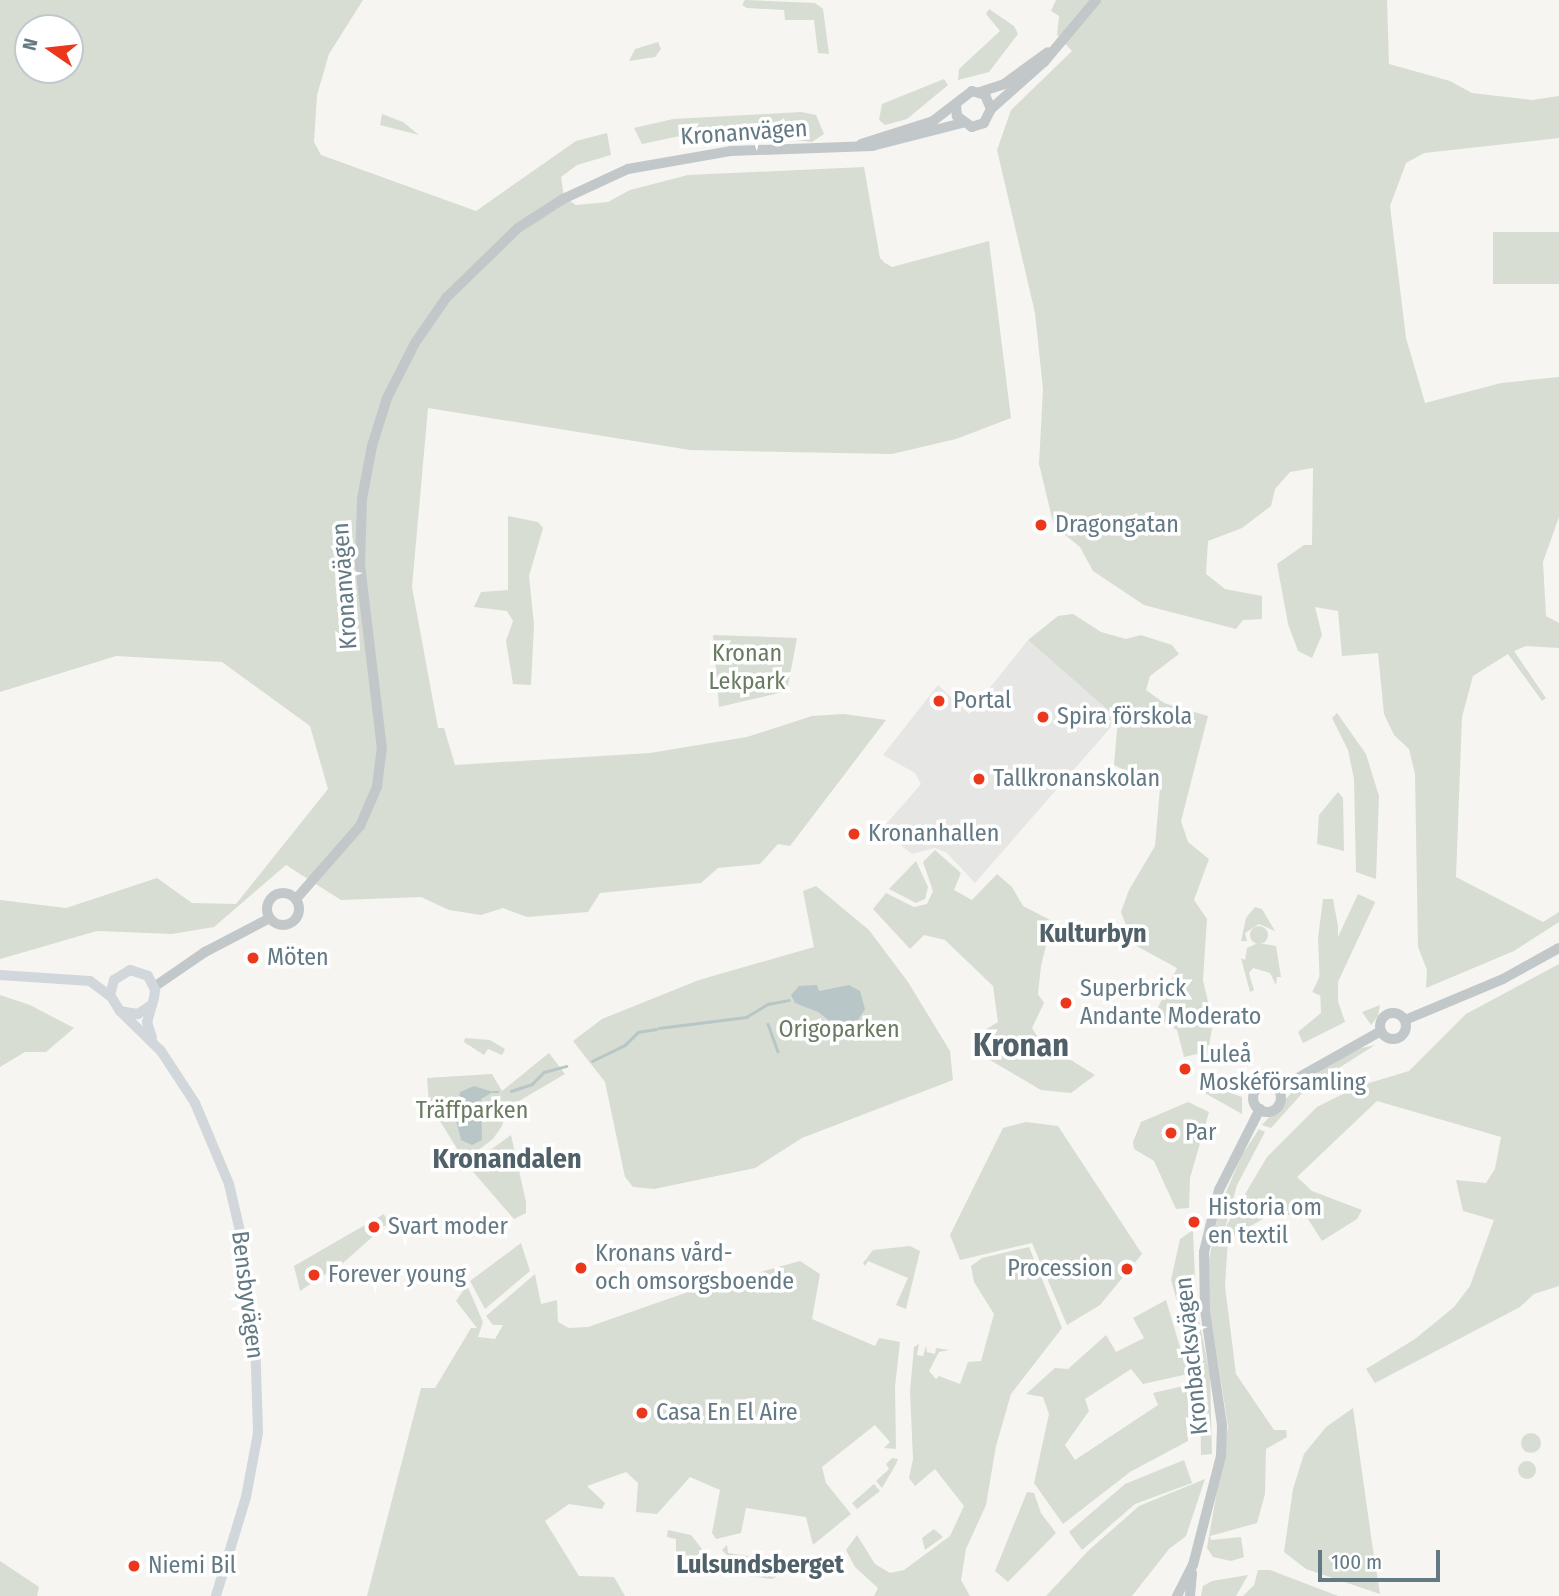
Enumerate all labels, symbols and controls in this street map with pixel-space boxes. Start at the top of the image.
north arrow [14,14,84,84]
text: N [18,36,43,53]
street label: Kronanvägen [680,114,808,152]
place label: Dragongatan [1055,511,1179,539]
marker: Dragongatan [1033,517,1049,533]
street label: Kronanvägen [326,522,364,650]
park label: Kronan Lekpark [708,640,786,696]
place label: Portal [953,687,1011,715]
marker: Portal [931,693,947,709]
place label: Spira förskola [1057,703,1192,731]
marker: Spira förskola [1035,709,1051,725]
place label: Tallkronanskolan [993,765,1160,793]
marker: Tallkronanskolan [971,771,987,787]
place label: Kronanhallen [868,820,999,848]
marker: Kronanhallen [846,826,862,842]
district label: Kulturbyn [1039,918,1147,950]
place label: Möten [267,944,329,972]
marker: Möten [245,950,261,966]
place label: Superbrick Andante Moderato [1080,975,1261,1031]
marker: Superbrick Andante Moderato [1058,995,1074,1011]
park label: Origoparken [778,1016,900,1044]
district label: Kronan [973,1026,1069,1064]
place label: Luleå Moskéförsamling [1199,1041,1366,1097]
marker: Luleå Moskéförsamling [1177,1061,1193,1077]
park label: Träffparken [416,1097,528,1125]
place label: Par [1185,1119,1216,1147]
marker: Par [1163,1125,1179,1141]
district label: Kronandalen [432,1142,582,1176]
place label: Historia om en textil [1208,1194,1322,1250]
place label: Svart moder [388,1213,508,1241]
marker: Historia om en textil [1186,1214,1202,1230]
marker: Svart moder [366,1219,382,1235]
street label: Bensbyvägen [225,1229,269,1361]
place label: Kronans vård- och omsorgsboende [595,1240,794,1296]
place label: Procession [1007,1255,1113,1283]
marker: Kronans vård- och omsorgsboende [573,1260,589,1276]
place label: Forever young [328,1261,466,1289]
marker: Procession [1119,1261,1135,1277]
marker: Forever young [306,1267,322,1283]
street label: Kronbacksvägen [1169,1276,1215,1436]
place label: Casa En El Aire [656,1399,798,1427]
marker: Casa En El Aire [634,1405,650,1421]
scale bar [1321,1536,1444,1580]
district label: Lulsundsberget [676,1549,844,1581]
text: 100 m [1331,1549,1382,1575]
place label: Niemi Bil [148,1552,236,1580]
marker: Niemi Bil [126,1558,142,1574]

